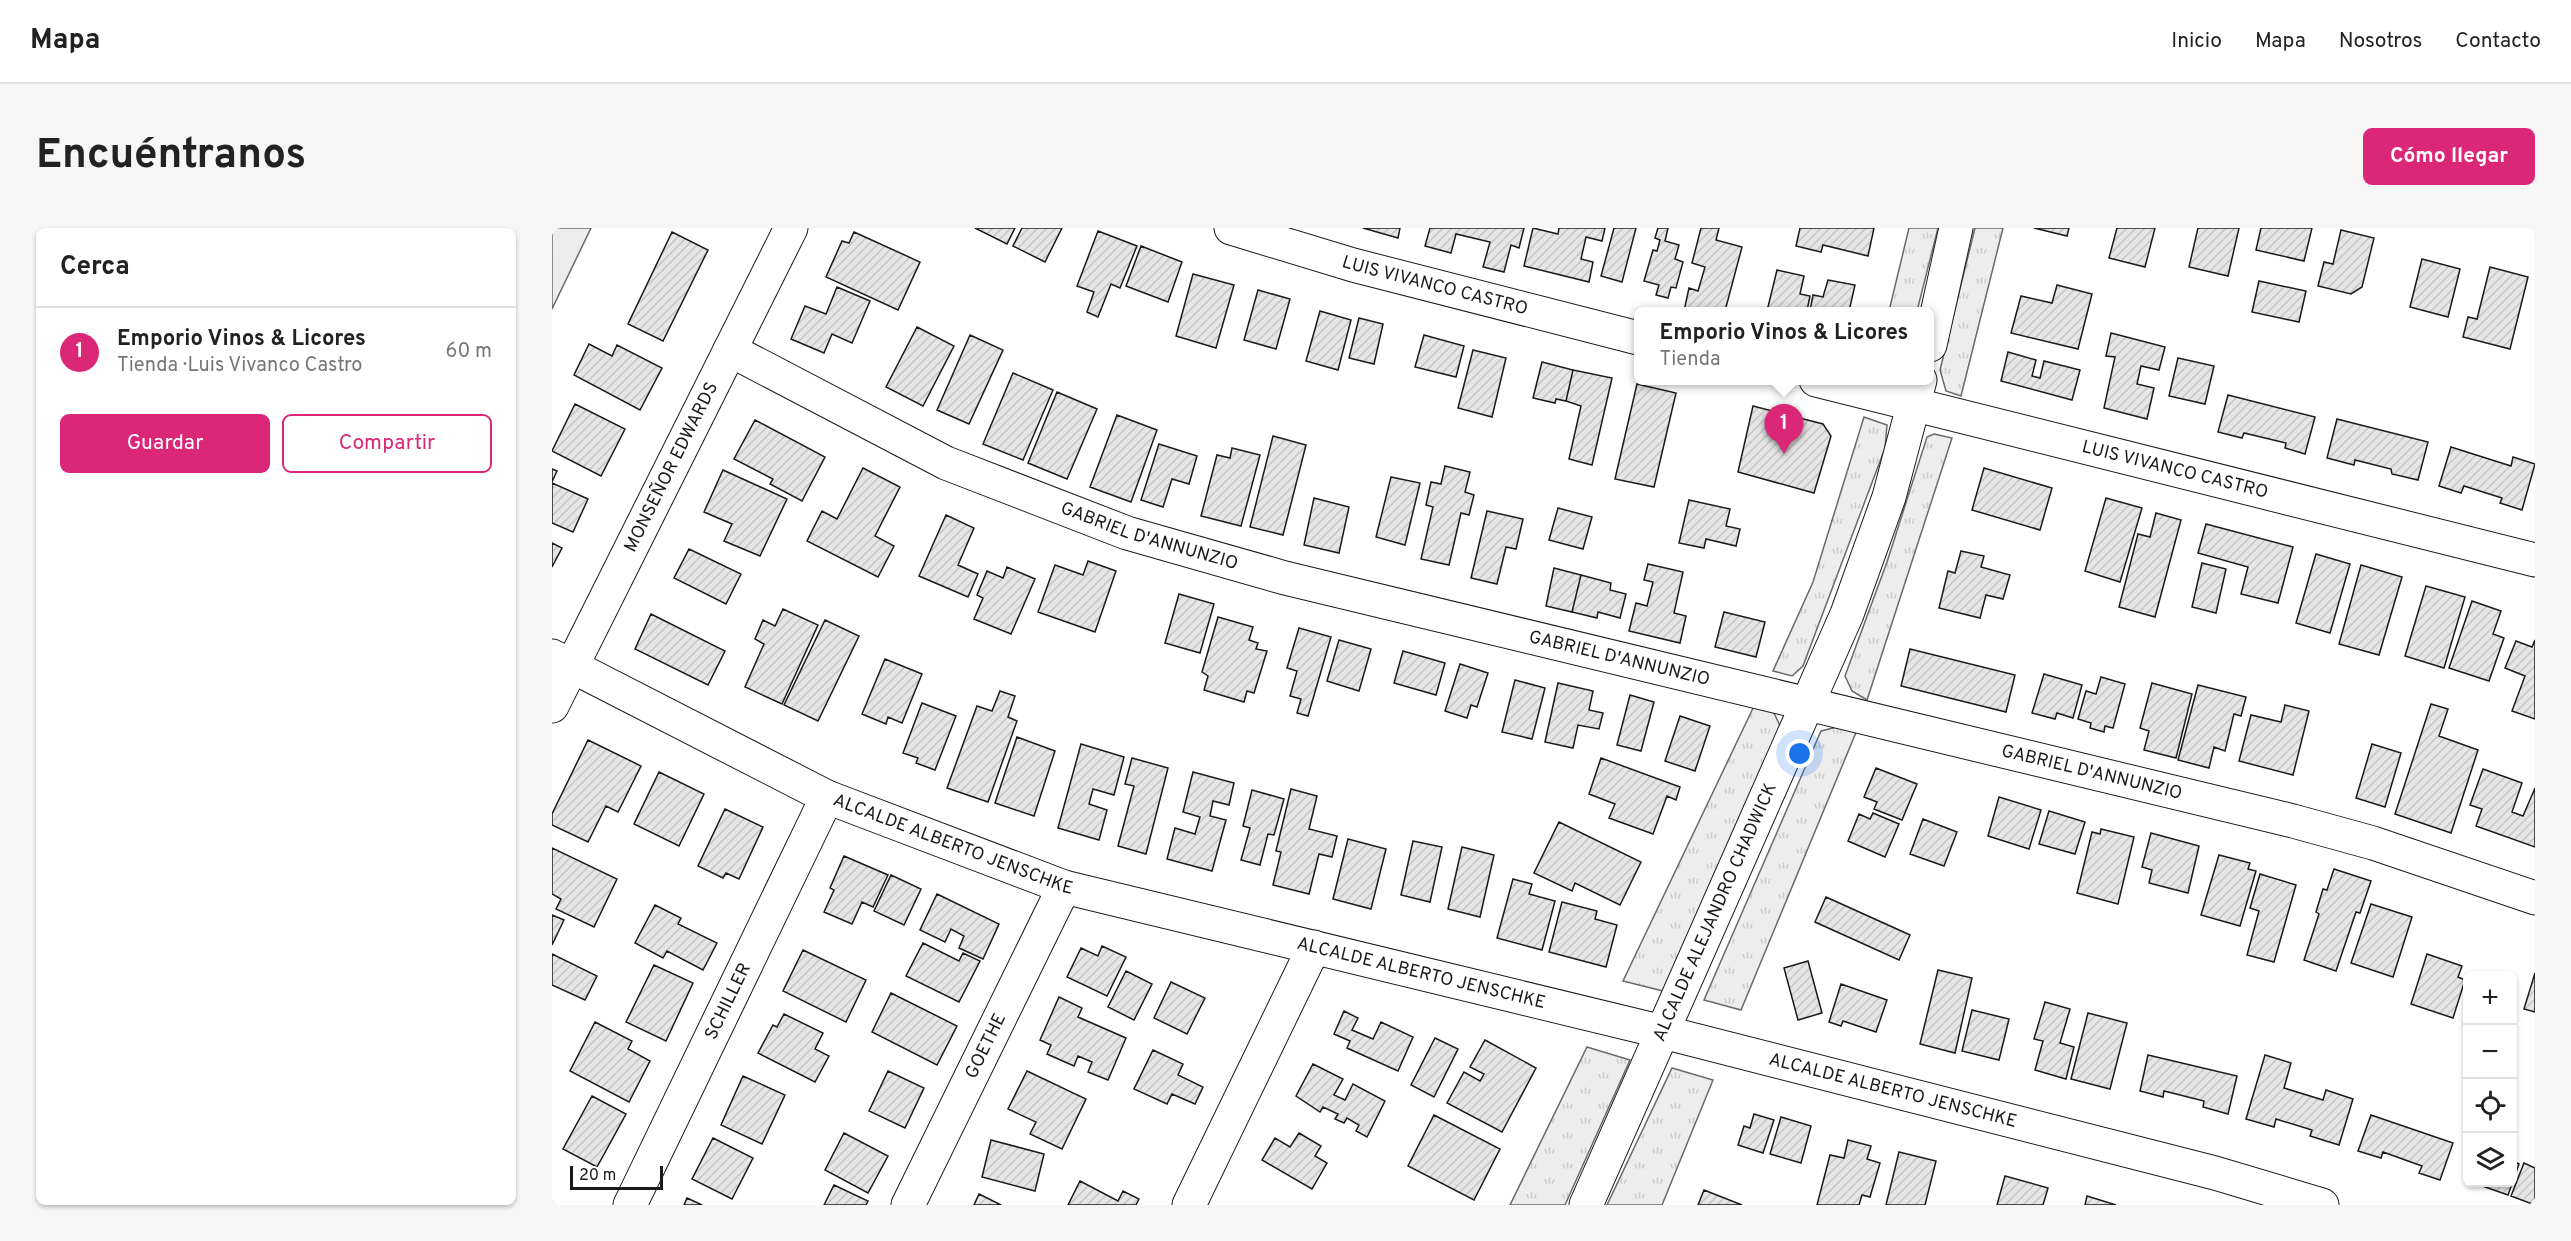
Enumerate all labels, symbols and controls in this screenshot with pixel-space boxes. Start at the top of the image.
text: Mapa [30,23,100,59]
text: Inicio [2171,28,2222,55]
text: Mapa [2255,28,2306,55]
text: Nosotros [2339,28,2422,55]
text: Contacto [2455,28,2541,55]
button: Cómo llegar [2363,128,2535,185]
text: Encuéntranos [36,130,306,183]
text: Cerca [60,251,130,284]
street label: LUIS VIVANCO CASTRO [1339,251,1530,321]
popup [1634,307,1934,385]
text: Emporio Vinos & Licores [1660,320,1908,347]
text: Emporio Vinos & Licores [117,326,366,353]
text: 1 [76,339,84,365]
text: 60 m [446,339,492,365]
text: Tienda [1660,347,1721,373]
text: Tienda · Luis Vivanco Castro [117,353,362,379]
street label: MONSEÑOR EDWARDS [619,378,724,556]
pin: 1 [1764,404,1804,454]
button: Guardar [60,414,270,473]
button: Compartir [282,414,492,473]
street label: LUIS VIVANCO CASTRO [2079,435,2270,504]
street label: GABRIEL D'ANNUNZIO [1057,497,1241,575]
street label: GABRIEL D'ANNUNZIO [1527,626,1712,691]
your location [1785,739,1814,768]
street label: GABRIEL D'ANNUNZIO [1999,740,2184,805]
street label: ALCALDE ALEJANDRO CHADWICK [1648,779,1782,1045]
street label: ALCALDE ALBERTO JENSCHKE [830,789,1075,900]
street label: ALCALDE ALBERTO JENSCHKE [1294,932,1548,1015]
street label: SCHILLER [700,959,757,1044]
map controls [2463,971,2517,1187]
button: + [2463,971,2517,1025]
street label: GOETHE [960,1010,1012,1083]
button: − [2463,1025,2517,1079]
street label: ALCALDE ALBERTO JENSCHKE [1766,1048,2019,1133]
button: locate [2463,1079,2517,1133]
button: layers [2463,1133,2517,1187]
scale bar [570,1163,663,1190]
text: 20 m [579,1166,616,1186]

